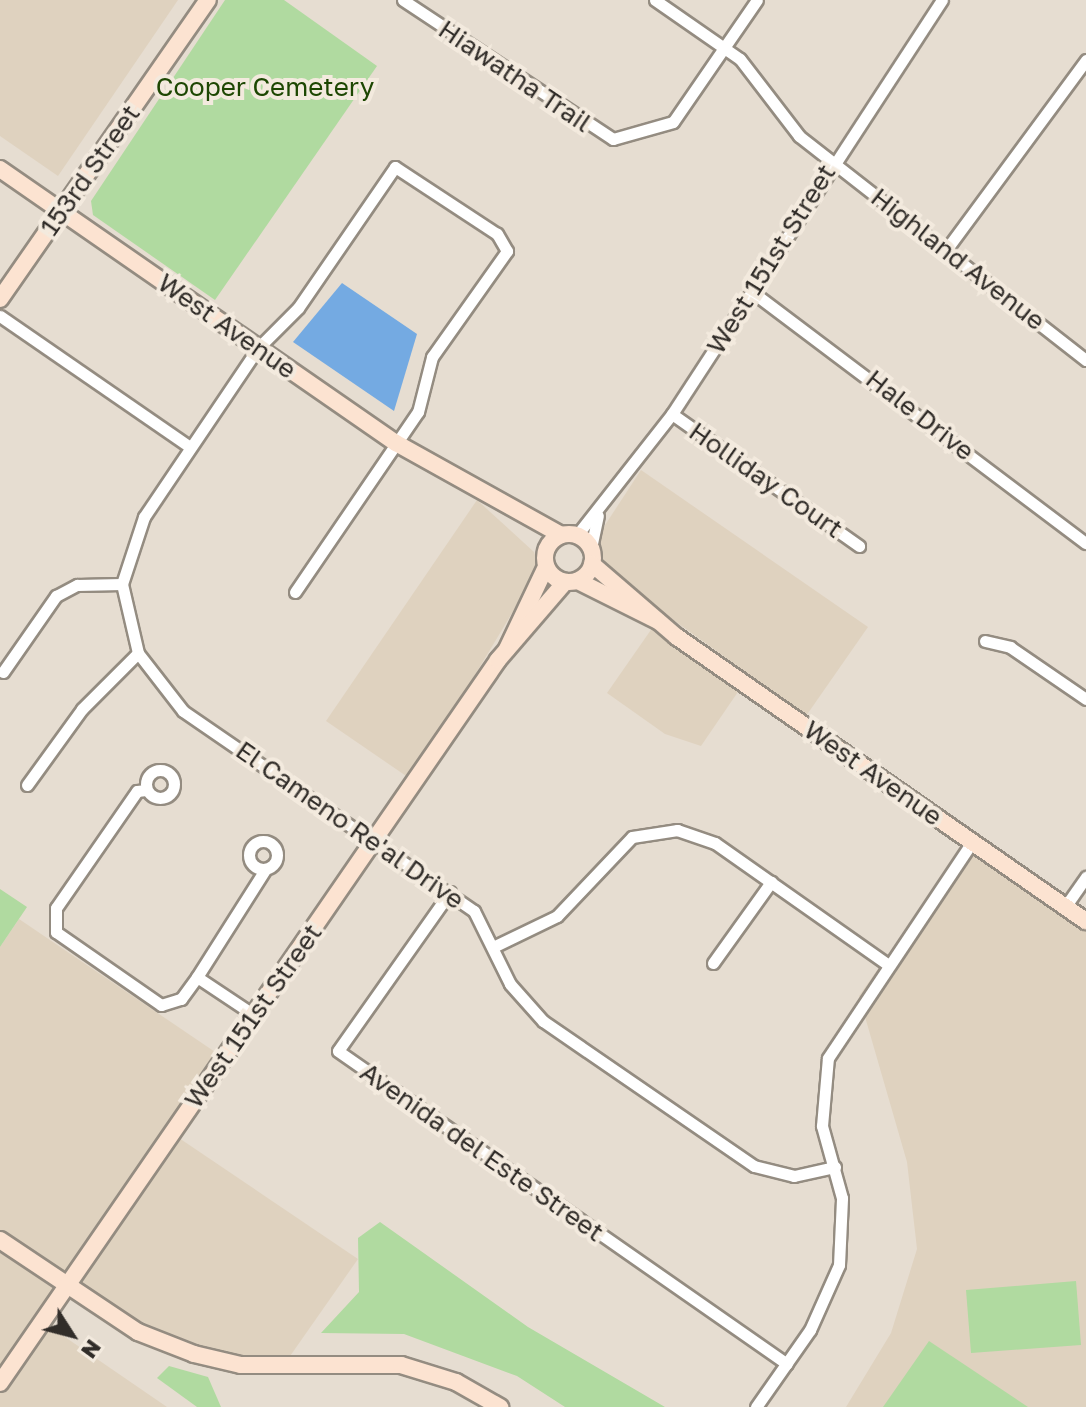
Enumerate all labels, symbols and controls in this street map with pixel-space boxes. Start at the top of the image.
street label: Hiawatha Trail [433,13,597,139]
park label: Cooper Cemetery [156,71,374,103]
street label: 153rd Street [34,99,146,241]
street label: West 151st Street [700,158,842,360]
street label: Highland Avenue [865,181,1051,337]
street label: West Avenue [152,267,302,385]
street label: Hale Drive [860,363,980,467]
street label: Holliday Court [683,416,849,544]
street label: West Avenue [798,714,948,832]
street label: El Cameno Re'al Drive [230,734,470,916]
street label: West 151st Street [178,918,328,1114]
street label: Avenida del Este Street [354,1056,610,1248]
north arrow [32,1295,112,1375]
text: N [76,1335,108,1364]

